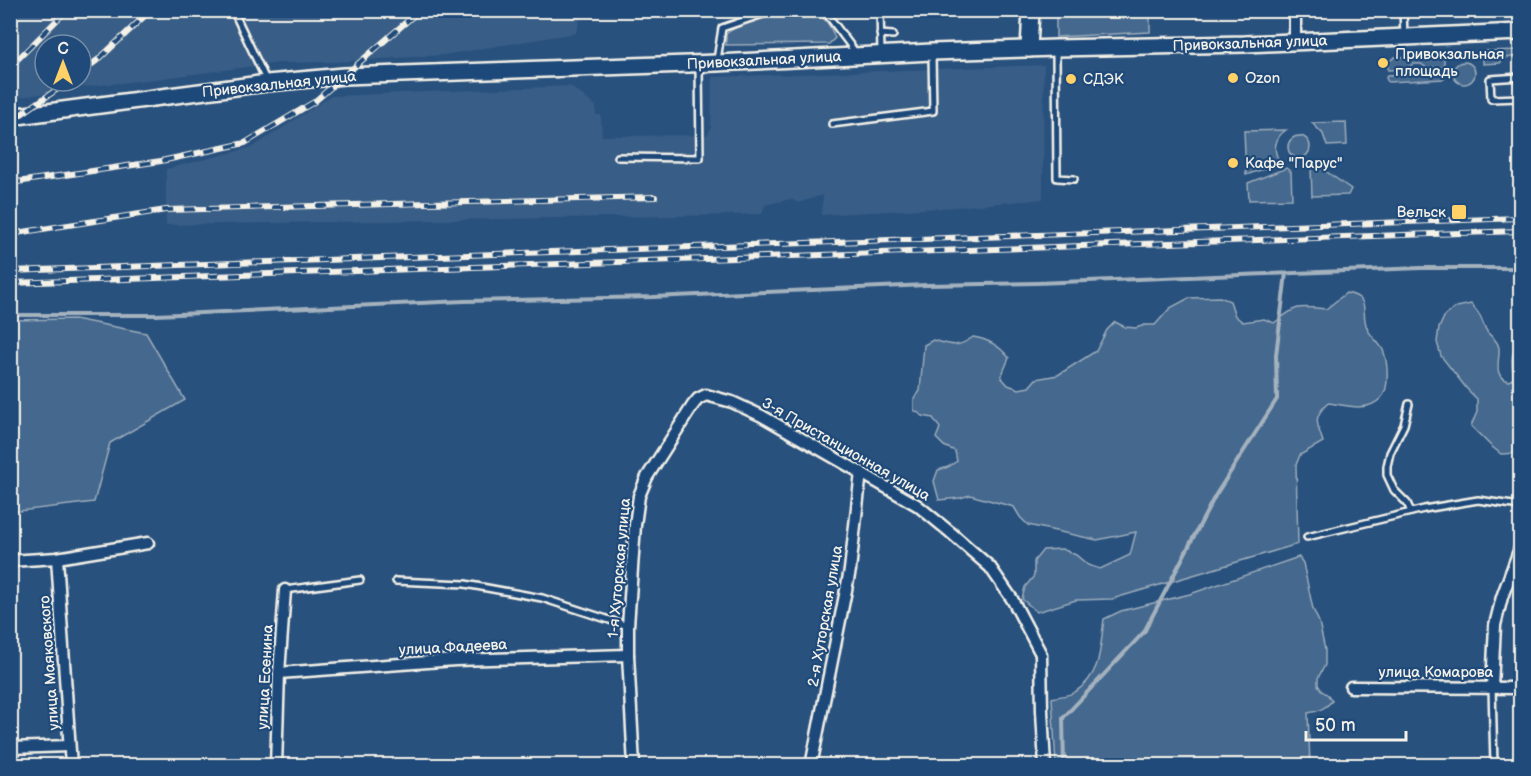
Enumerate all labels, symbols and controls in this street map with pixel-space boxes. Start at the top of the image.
street label: Привокзальная улица [1172,31,1328,56]
north arrow [33,33,93,93]
text: С [57,40,69,59]
place label: Привокзальная площадь [1395,45,1504,81]
street label: Привокзальная улица [686,47,842,74]
marker: Привокзальная площадь [1376,56,1390,70]
street label: Привокзальная улица [201,67,357,102]
place label: Ozon [1245,69,1280,88]
place label: СДЭК [1083,70,1124,89]
marker: Ozon [1226,71,1240,85]
marker: СДЭК [1064,72,1078,86]
place label: Кафе "Парус" [1245,154,1343,173]
marker: Кафе "Парус" [1226,156,1240,170]
place label: Вельск [1397,203,1446,222]
marker: Вельск [1450,203,1468,221]
street label: 3-я Пристанционная улица [758,393,933,506]
street label: 1-я Хуторская улица [604,497,635,639]
street label: 2-я Хуторская улица [804,544,847,688]
street label: улица Маяковского [35,595,64,731]
street label: улица Есенина [253,624,278,730]
street label: улица Фадеева [398,635,508,660]
street label: улица Комарова [1379,663,1494,682]
scale bar [1306,704,1406,742]
text: 50 m [1315,715,1356,736]

